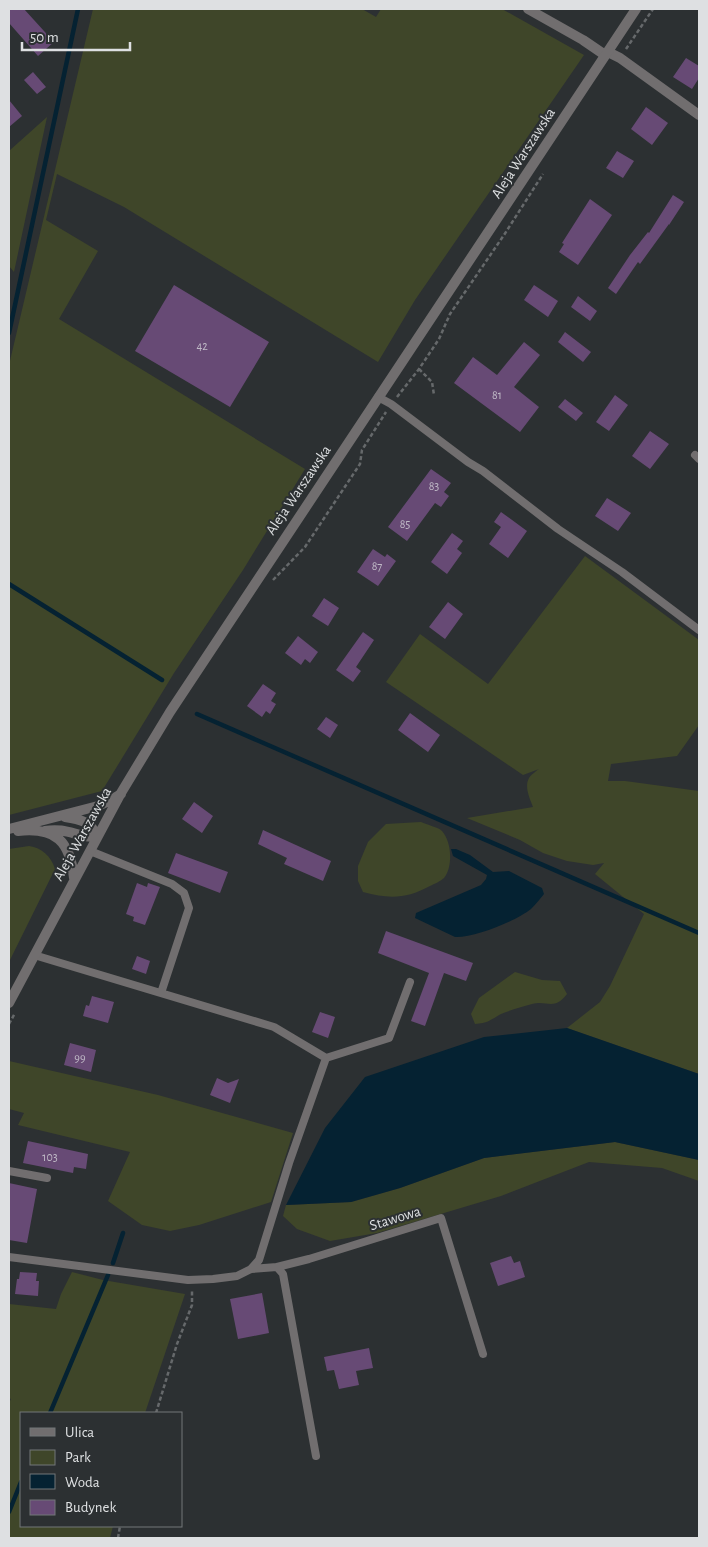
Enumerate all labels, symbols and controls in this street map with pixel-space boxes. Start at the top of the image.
scale bar [22,20,130,52]
text: 50 m [30,30,59,45]
street label: Aleja Warszawska [489,105,558,201]
house number: 42 [196,340,208,352]
house number: 81 [492,389,502,401]
street label: Aleja Warszawska [263,443,334,538]
house number: 83 [429,480,439,492]
house number: 85 [400,518,410,530]
house number: 87 [372,560,382,572]
street label: Aleja Warszawska [51,785,114,884]
house number: 99 [74,1052,86,1064]
house number: 103 [42,1151,58,1163]
street label: Stawowa [368,1204,422,1233]
legend [20,1412,182,1527]
text: Ulica [65,1425,94,1440]
text: Park [65,1450,91,1465]
text: Woda [65,1475,100,1490]
text: Budynek [65,1500,117,1515]

